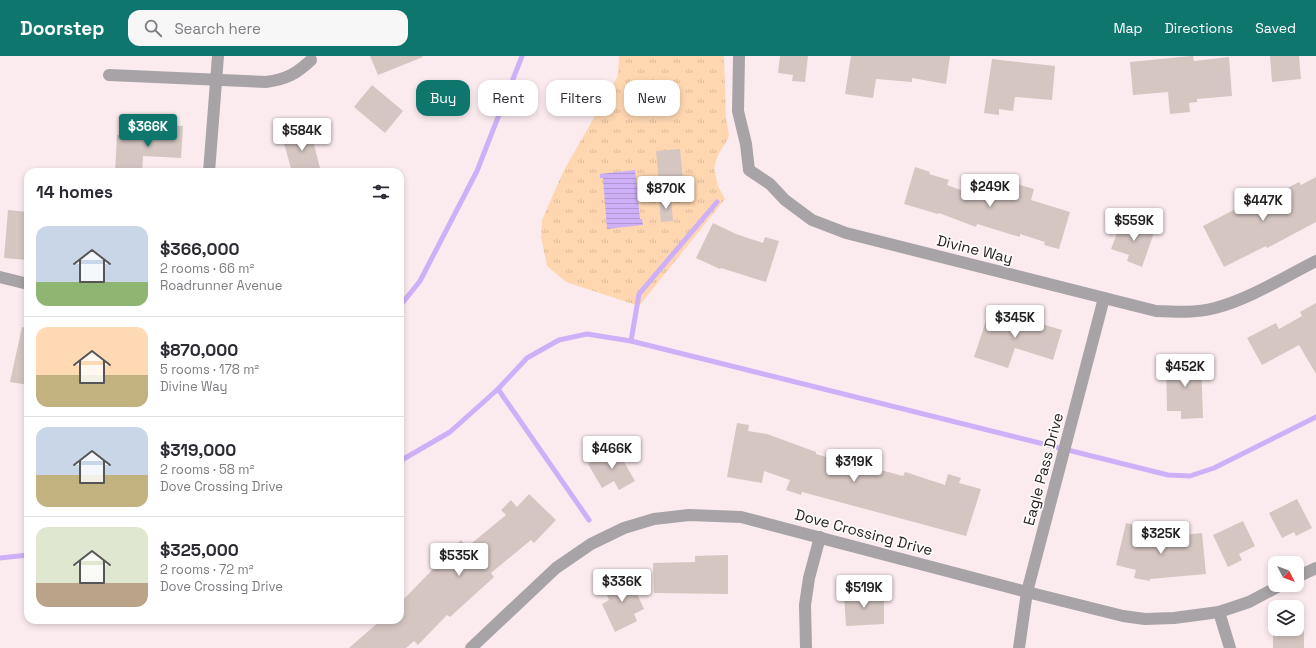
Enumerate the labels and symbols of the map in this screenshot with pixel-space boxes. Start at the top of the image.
pin: $366K [120,114,176,148]
pin: $584K [274,118,330,152]
pin: $249K [962,174,1018,208]
pin: $870K [638,176,694,210]
pin: $447K [1235,188,1291,222]
pin: $559K [1106,208,1162,242]
street label: Divine Way [935,230,1015,268]
pin: $345K [987,305,1043,339]
pin: $452K [1157,354,1213,388]
street label: Eagle Pass Drive [1019,410,1067,527]
pin: $466K [584,436,640,470]
pin: $319K [826,449,882,483]
street label: Dove Crossing Drive [793,504,935,560]
pin: $325K [1133,521,1189,555]
pin: $535K [431,543,487,577]
north arrow [1268,556,1304,592]
pin: $336K [594,569,650,603]
pin: $519K [836,575,892,609]

